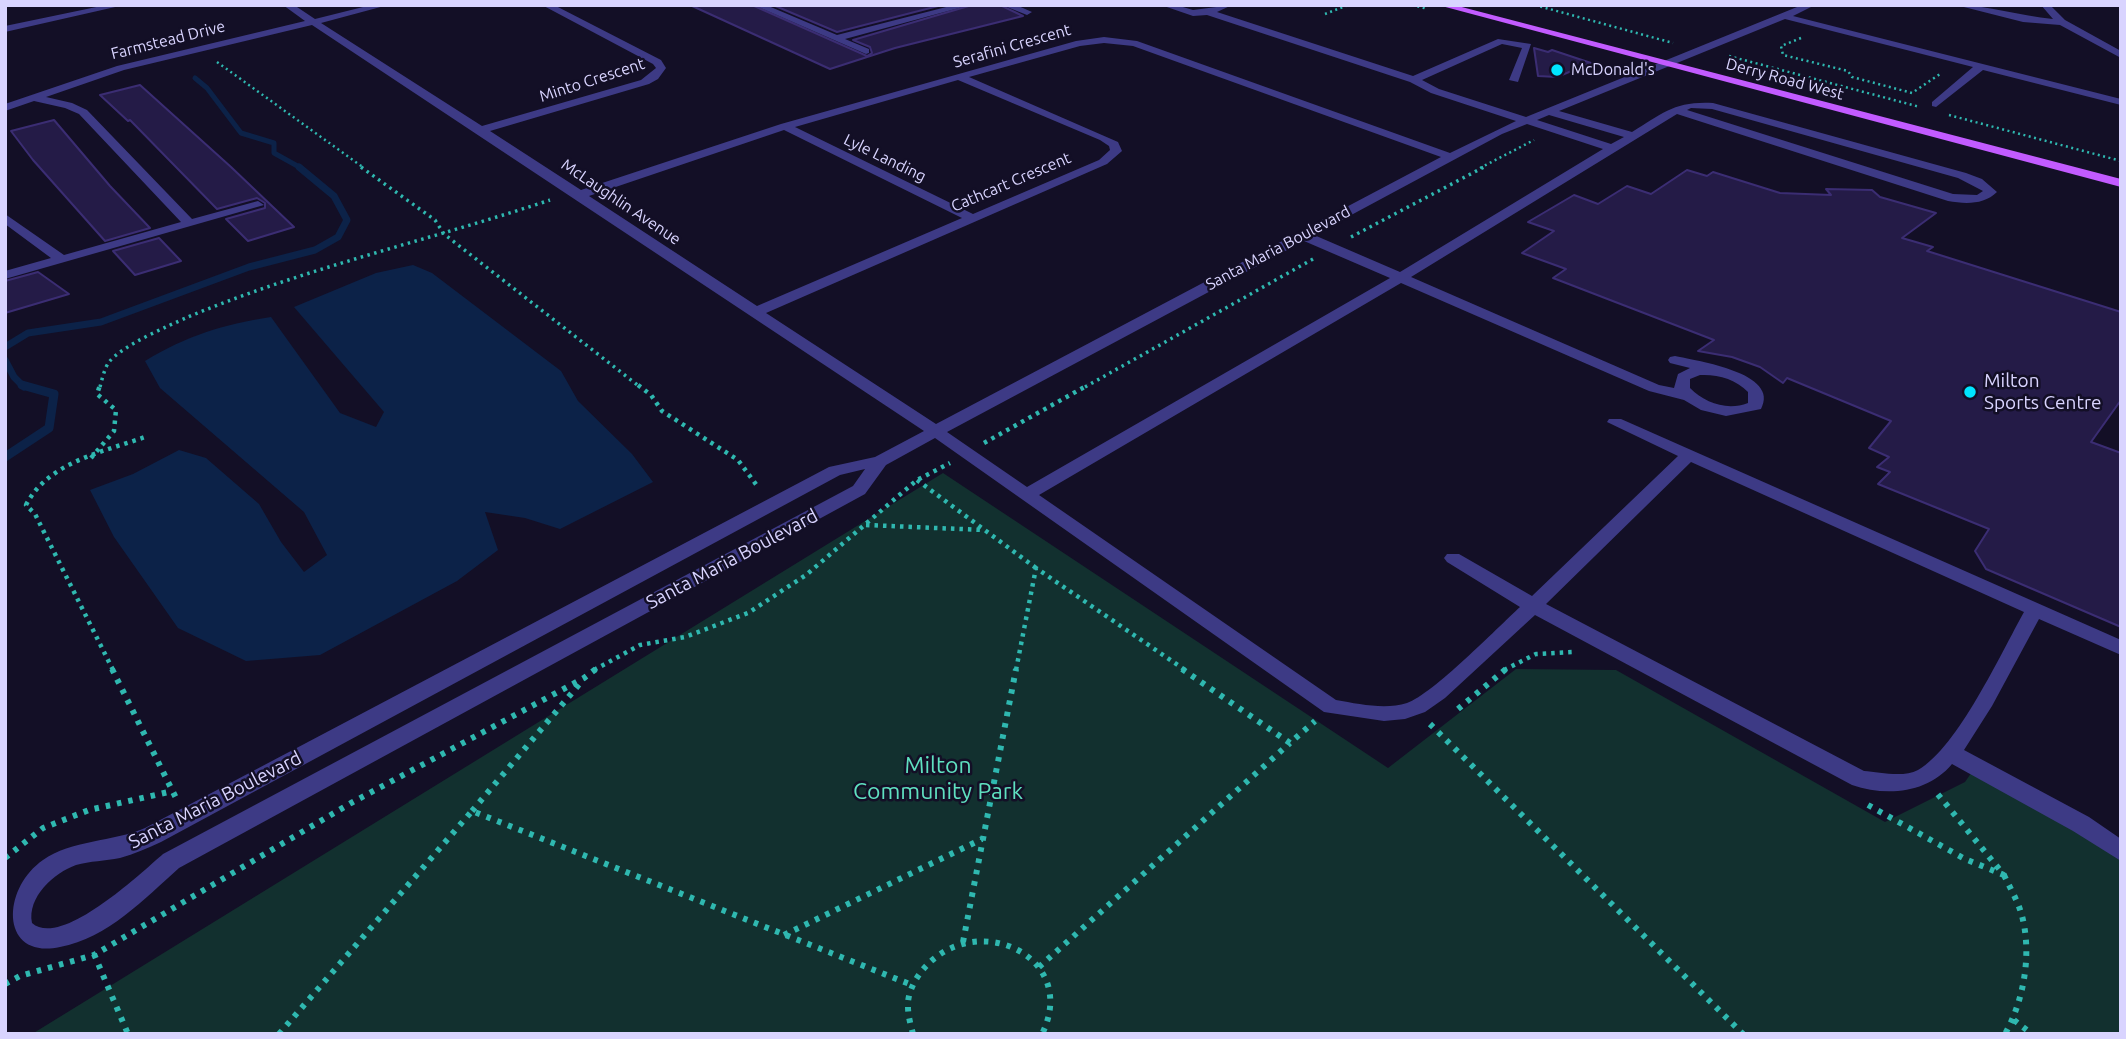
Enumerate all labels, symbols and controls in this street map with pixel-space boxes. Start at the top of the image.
street label: Farmstead Drive [109,17,227,63]
street label: Serafini Crescent [951,20,1073,72]
street label: Minto Crescent [537,54,647,106]
street label: Derry Road West [1724,54,1846,104]
place label: McDonald's [1571,60,1655,80]
marker: McDonald's [1549,62,1565,78]
street label: Lyle Landing [841,130,929,186]
street label: Cathcart Crescent [948,148,1074,216]
street label: McLaughlin Avenue [558,155,684,249]
street label: Santa Maria Boulevard [1202,202,1354,294]
place label: Milton Sports Centre [1984,370,2102,414]
marker: Milton Sports Centre [1962,384,1978,400]
street label: Santa Maria Boulevard [642,504,822,614]
street label: Santa Maria Boulevard [125,746,305,854]
park label: Milton Community Park [853,751,1023,805]

